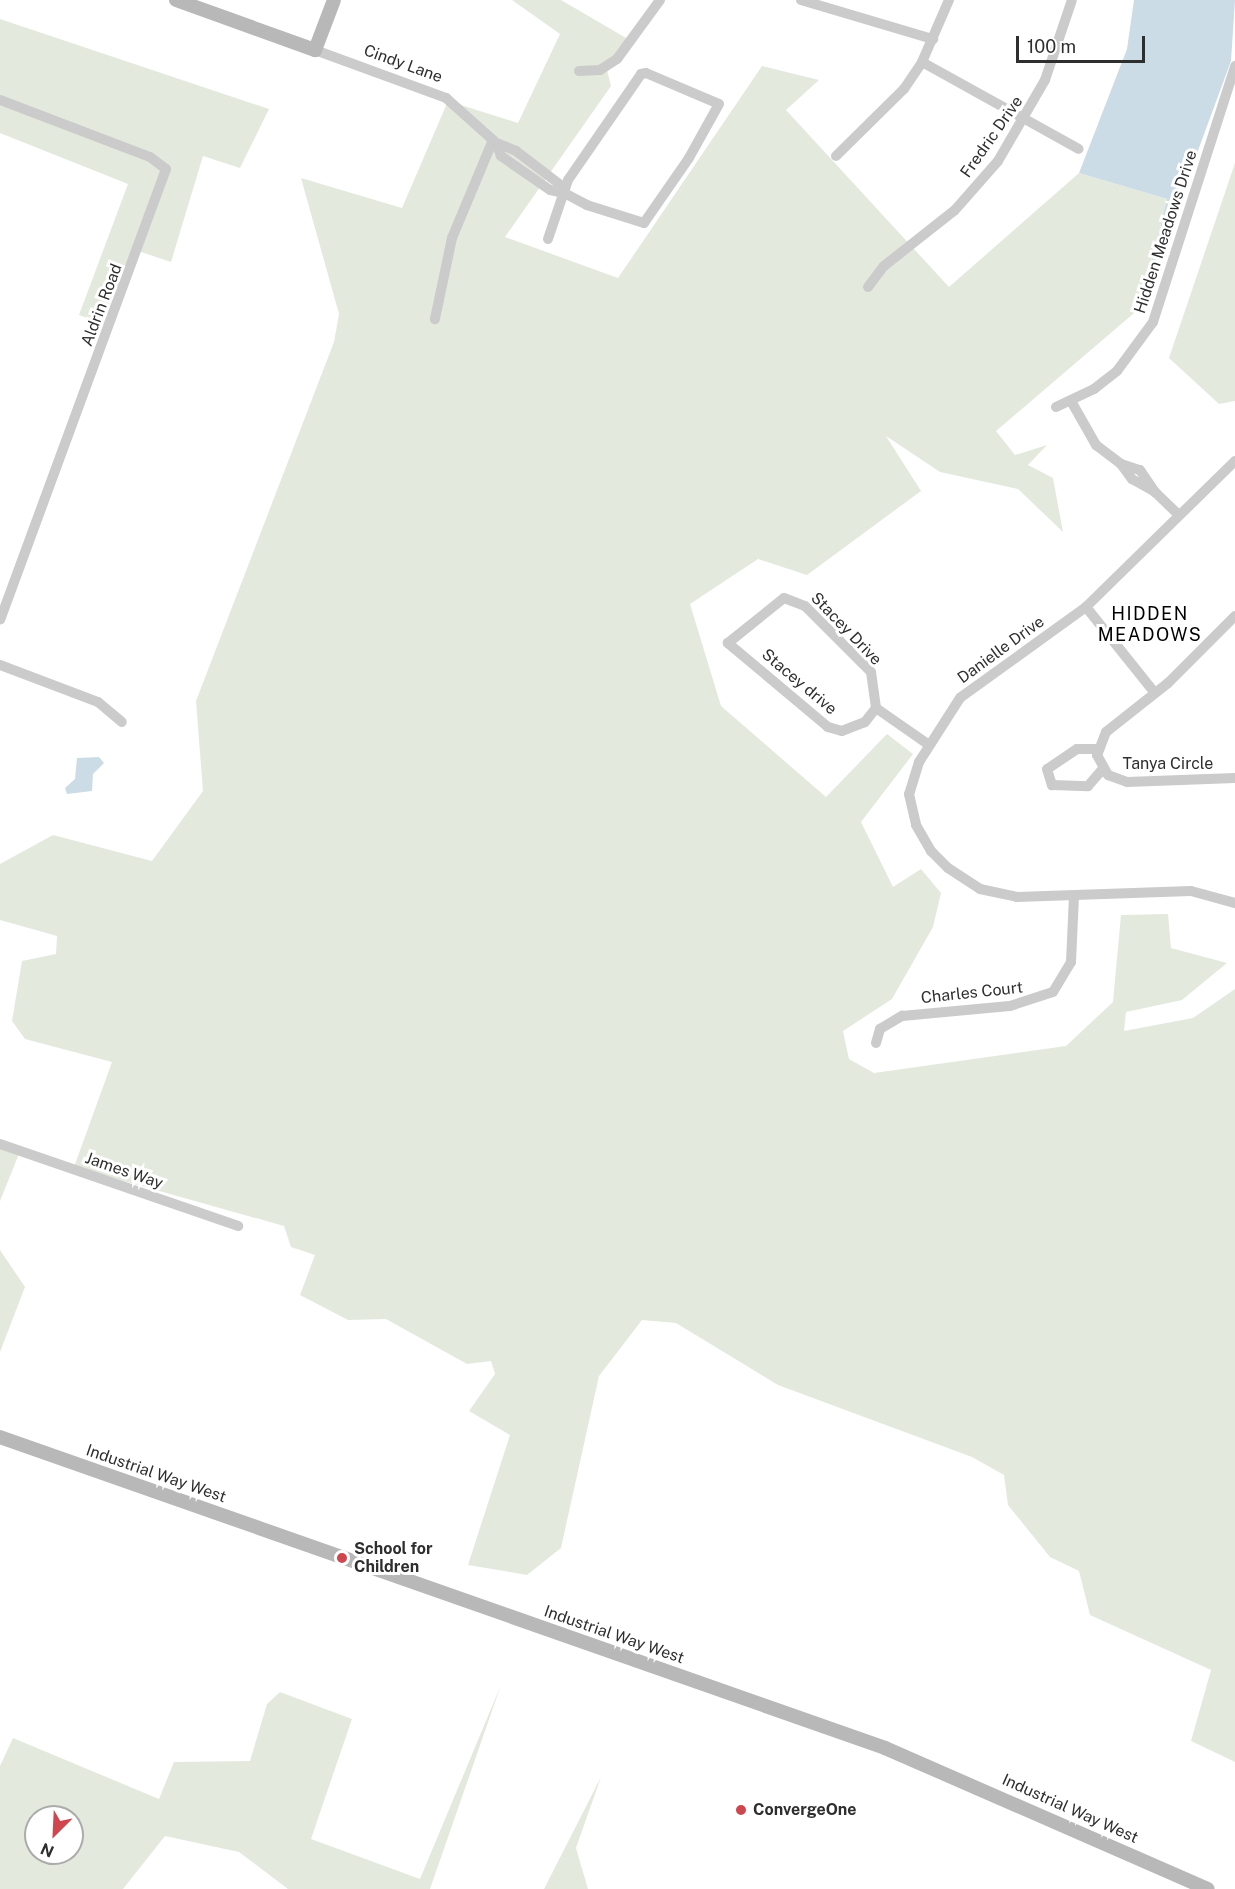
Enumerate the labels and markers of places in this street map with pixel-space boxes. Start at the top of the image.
place label: School for Children [354,1539,433,1577]
marker: School for Children [335,1551,349,1565]
place label: ConvergeOne [753,1800,856,1820]
marker: ConvergeOne [734,1803,748,1817]

